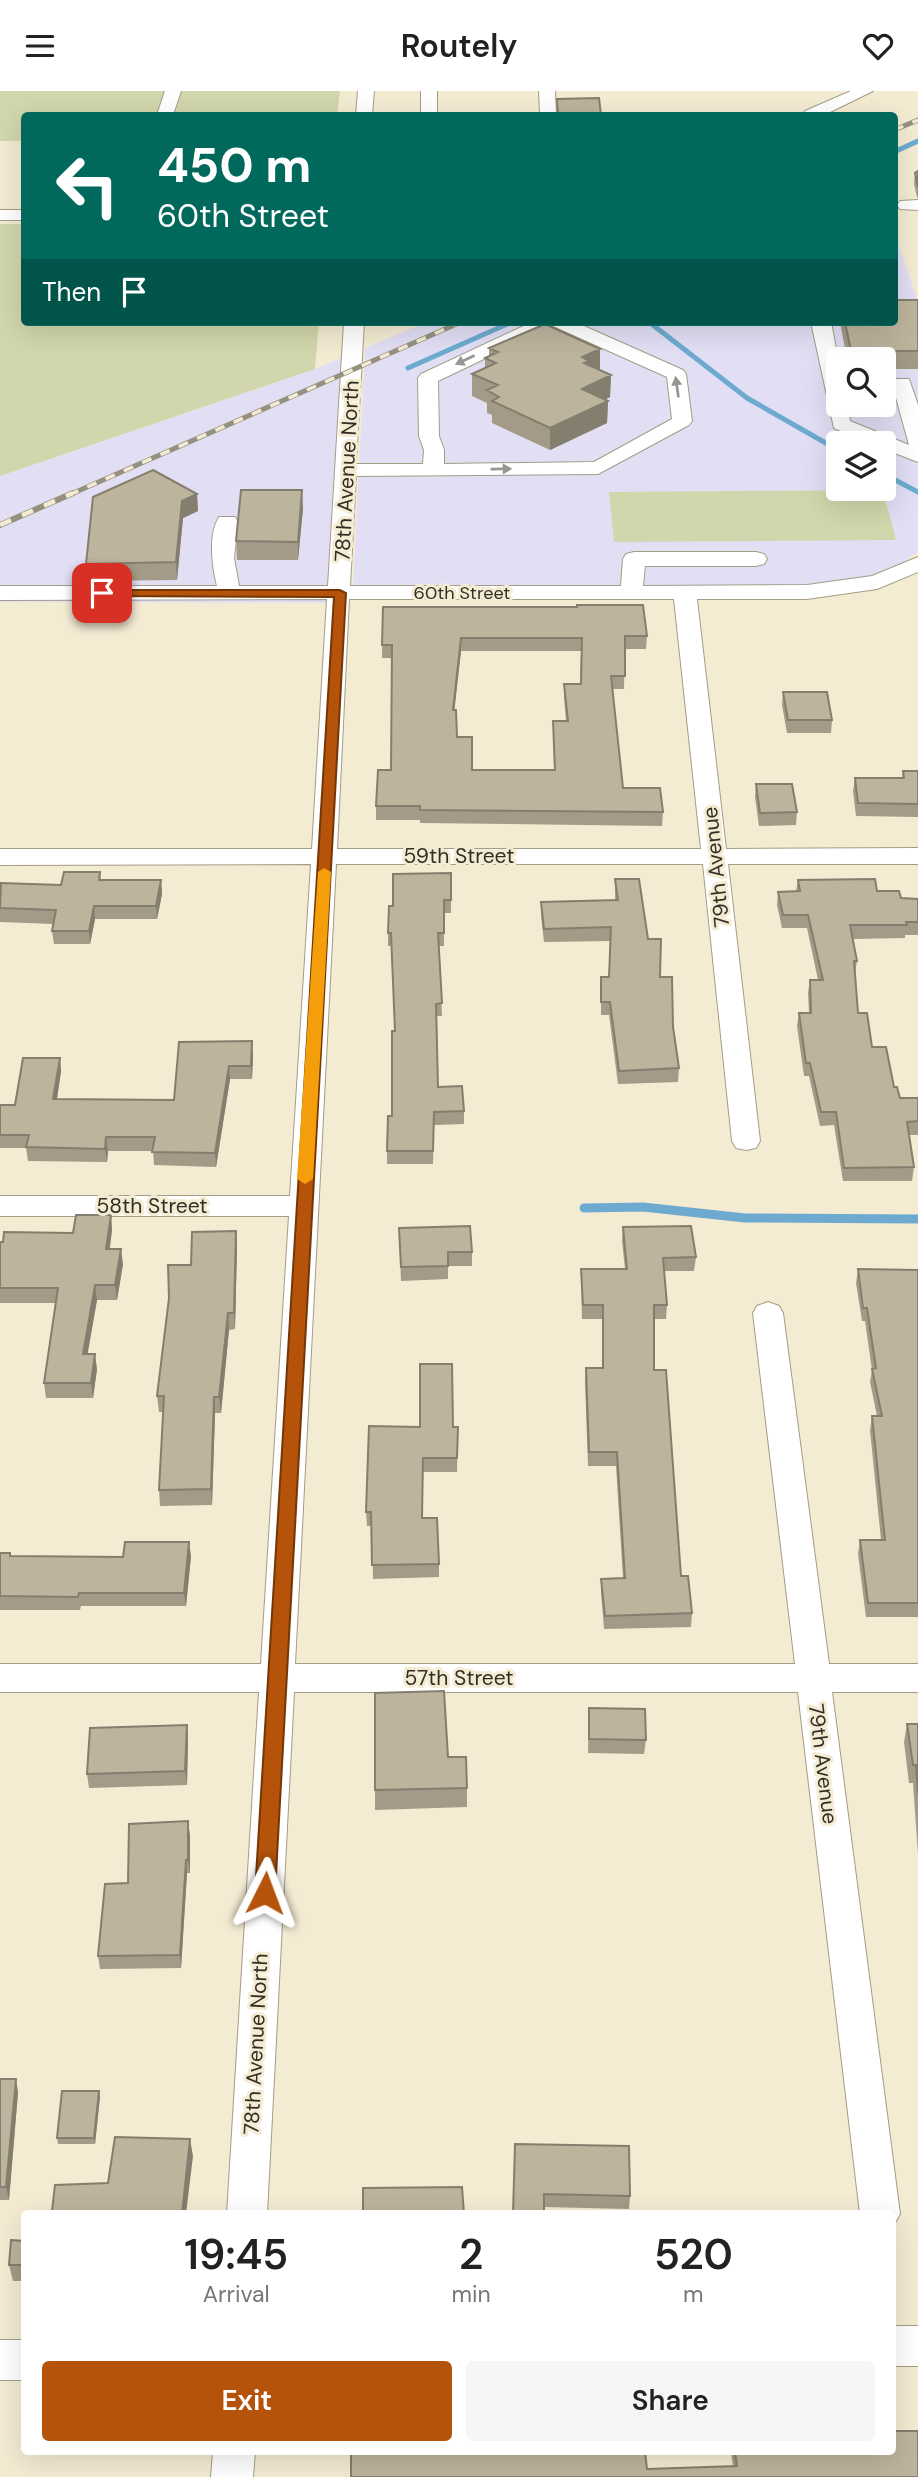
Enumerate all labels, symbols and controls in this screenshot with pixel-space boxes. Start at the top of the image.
text: Routely [401,25,517,67]
icon: menu [21,27,59,65]
icon: heart [859,27,897,65]
text: 450 m [157,133,311,197]
icon: left [42,140,133,231]
text: 60th Street [157,195,329,237]
icon: arrive [115,273,153,311]
text: Then [42,275,101,309]
map controls [826,347,896,501]
button: search [826,347,896,417]
one-way arrow [455,355,476,366]
one-way arrow [672,376,683,398]
street label: 78th Avenue North [328,380,366,562]
button: layers [826,431,896,501]
one-way arrow [490,463,512,475]
pin [72,563,132,623]
icon: arrive [83,574,121,612]
street label: 60th Street [414,581,510,605]
street label: 79th Avenue [696,805,736,929]
street label: 59th Street [404,842,514,870]
street label: 58th Street [97,1192,208,1220]
street label: 57th Street [404,1664,514,1692]
street label: 79th Avenue [802,1702,844,1826]
position arrow [228,1856,302,1930]
street label: 78th Avenue North [237,1953,275,2135]
text: 19:45 [184,2227,288,2282]
text: 2 [459,2227,483,2282]
text: 520 [654,2227,733,2282]
text: Arrival [203,2279,270,2309]
text: min [451,2279,491,2309]
text: m [683,2279,704,2309]
button: Exit [42,2361,452,2441]
button: Share [466,2361,875,2441]

